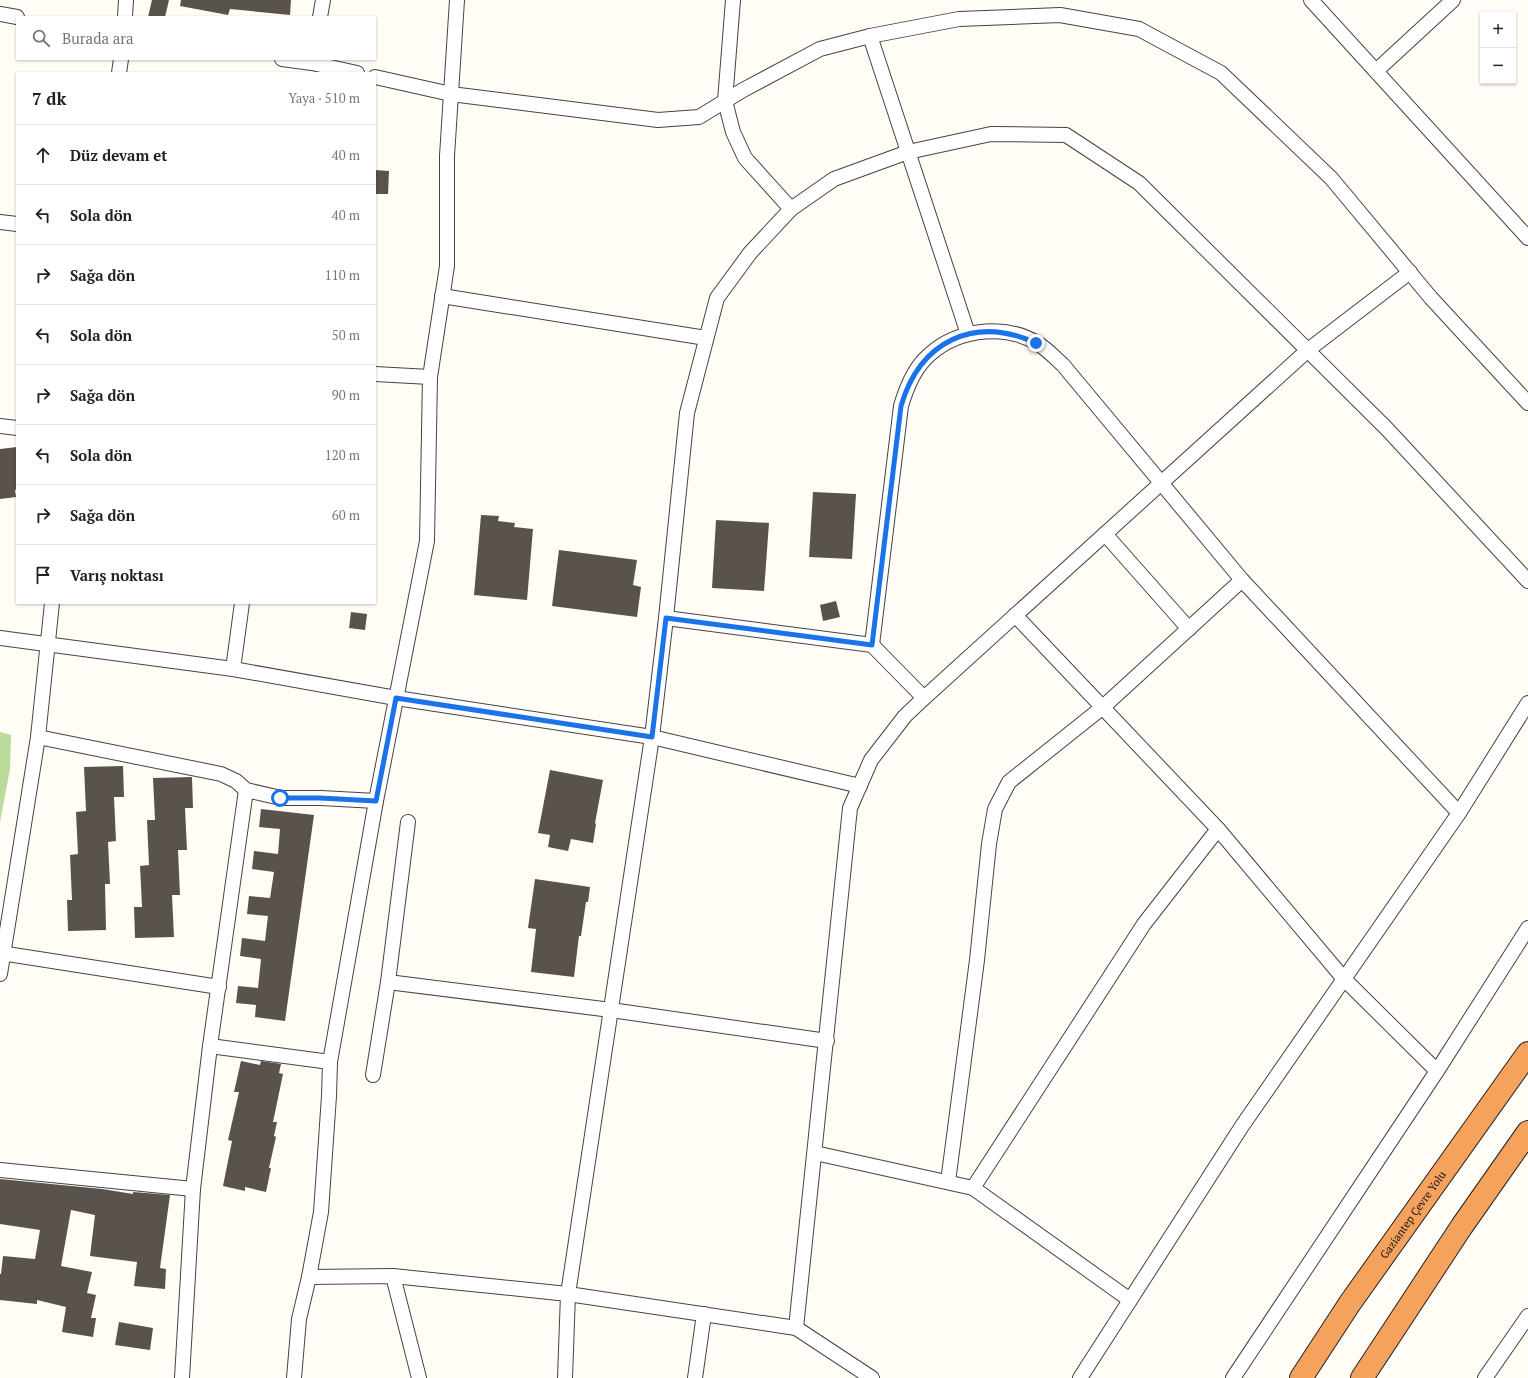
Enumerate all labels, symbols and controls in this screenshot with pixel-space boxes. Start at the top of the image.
map controls [1480,12,1516,84]
button: + [1480,12,1516,48]
search box [16,16,376,60]
icon: search [30,27,52,49]
text: Burada ara [62,28,134,48]
button: − [1480,48,1516,84]
text: 7 dk [32,87,66,110]
text: Yaya · 510 m [288,89,360,107]
icon: ahead [32,144,54,166]
text: Düz devam et [70,145,167,165]
text: 40 m [332,146,360,164]
icon: left [32,204,54,226]
text: Sola dön [70,205,132,225]
text: 40 m [332,206,360,224]
icon: right [32,264,54,286]
text: Sağa dön [70,265,135,285]
text: 110 m [325,266,360,284]
icon: left [32,324,54,346]
text: Sola dön [70,325,132,345]
text: 50 m [332,326,360,344]
route end [1027,334,1045,352]
icon: right [32,384,54,406]
text: Sağa dön [70,385,135,405]
text: 90 m [332,386,360,404]
icon: left [32,444,54,466]
text: Sola dön [70,445,132,465]
text: 120 m [325,446,360,464]
icon: right [32,504,54,526]
text: Sağa dön [70,505,135,525]
text: 60 m [332,506,360,524]
icon: arrive [32,564,54,586]
text: Varış noktası [70,565,164,585]
route start [271,789,289,807]
street label: Gaziantep Çevre Yolu [1377,1167,1449,1261]

